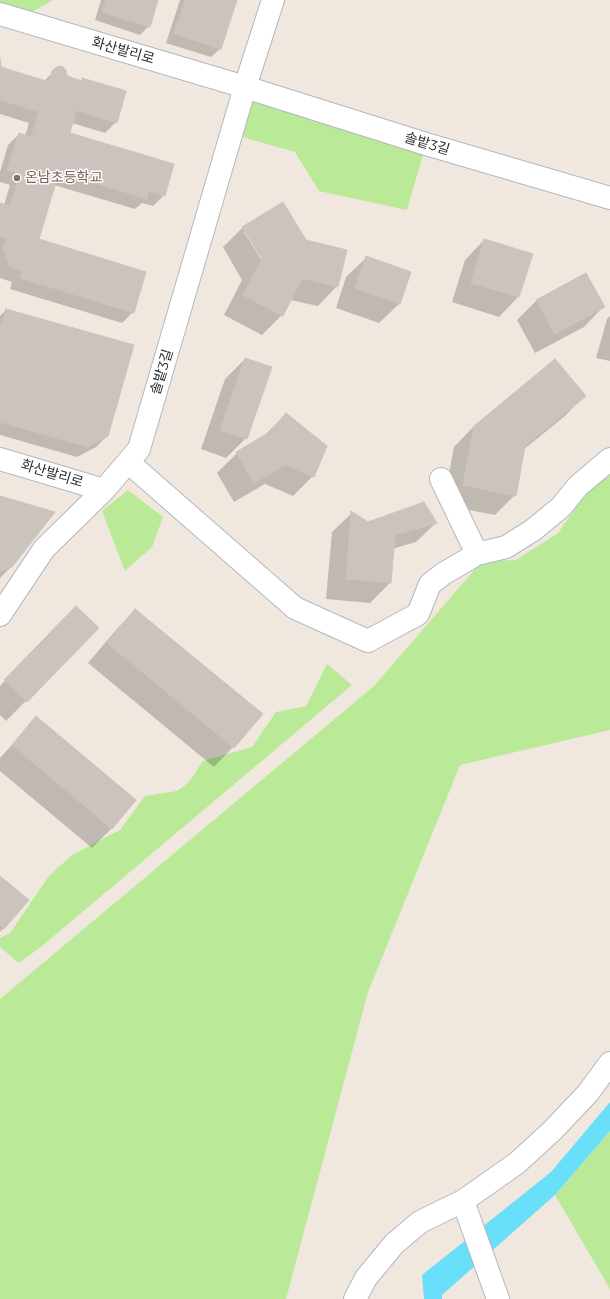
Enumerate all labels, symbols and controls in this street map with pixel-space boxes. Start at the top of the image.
street label: 화산발리로 [90,34,156,68]
street label: 솔밭3길 [402,129,452,159]
place label: 온남초등학교 [25,170,102,186]
marker: 온남초등학교 [12,173,22,183]
street label: 솔밭3길 [147,347,177,397]
street label: 화산발리로 [19,457,85,491]

